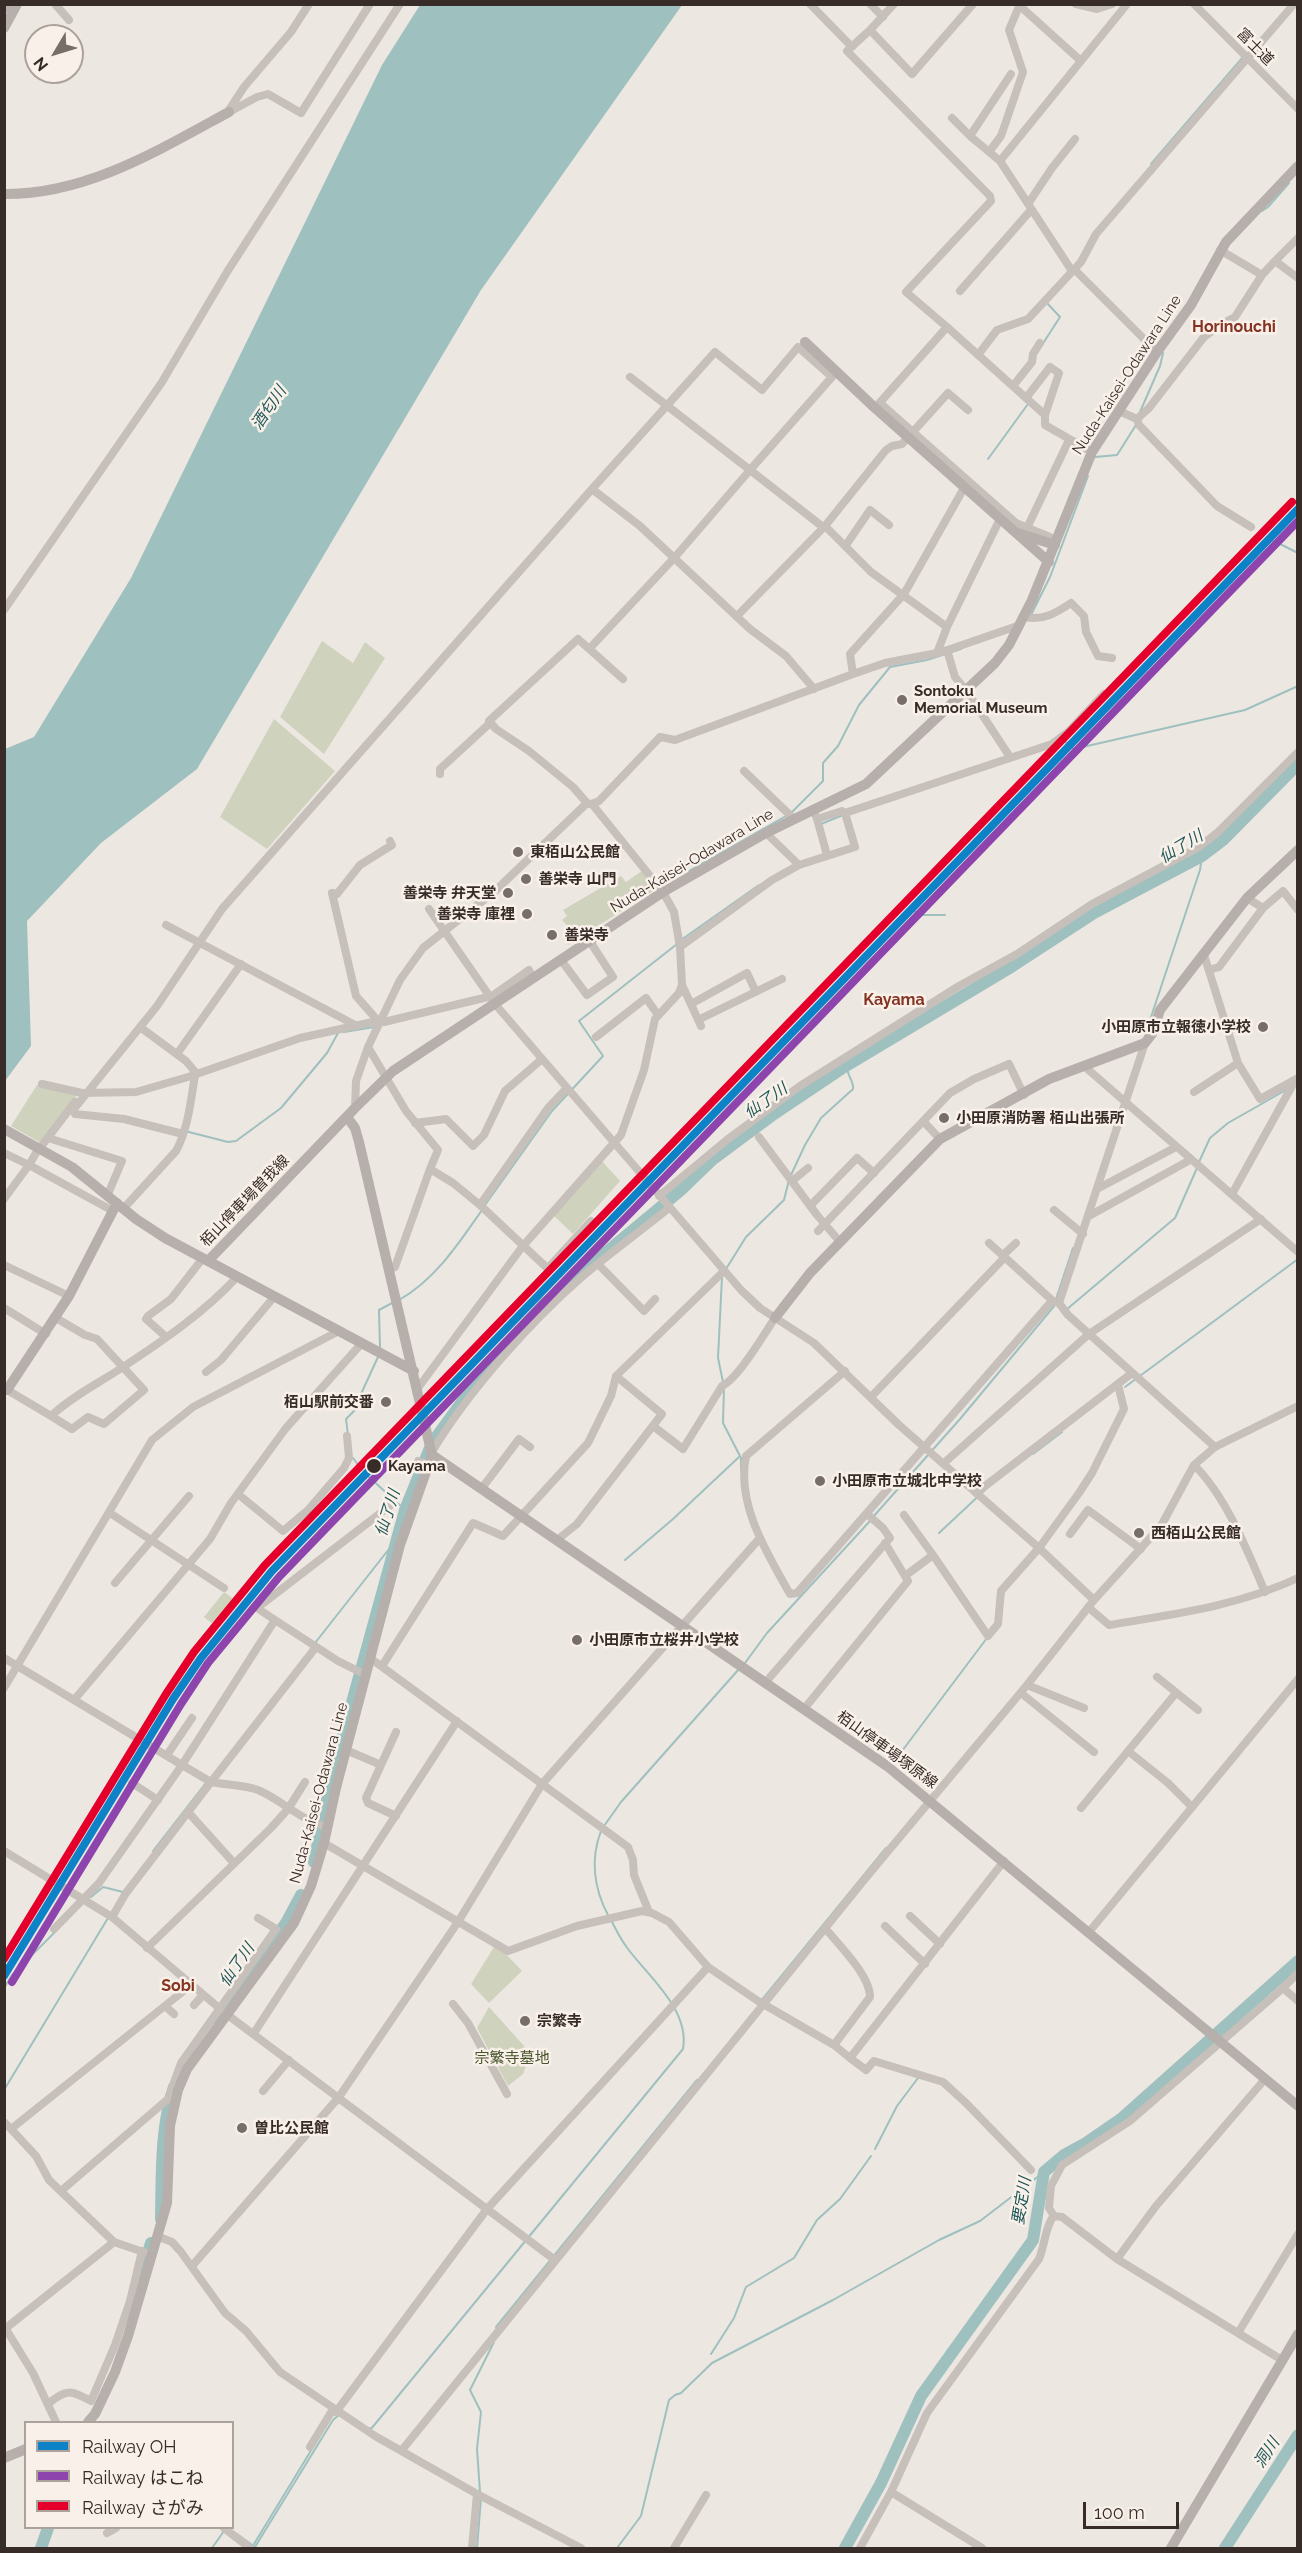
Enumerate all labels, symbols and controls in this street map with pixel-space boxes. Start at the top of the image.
north arrow [24,24,84,84]
street label: 富士道 [1233,25,1277,69]
text: N [30,53,52,75]
street label: Nuda-Kaisei-Odawara Line [1069,292,1185,458]
district label: Horinouchi [1192,317,1276,337]
water label: 酒匂川 [248,383,290,433]
place label: Sontoku Memorial Museum [914,682,1047,717]
marker: Sontoku Memorial Museum [895,693,909,707]
street label: Nuda-Kaisei-Odawara Line [607,805,777,917]
water label: 仙了川 [1155,826,1207,868]
place label: 東栢山公民館 [530,843,620,861]
marker: 東栢山公民館 [511,845,525,859]
place label: 善栄寺 山門 [538,870,617,888]
marker: 善栄寺 山門 [519,872,533,886]
place label: 善栄寺 弁天堂 [402,884,496,902]
marker: 善栄寺 弁天堂 [501,886,515,900]
place label: 善栄寺 庫裡 [436,905,515,923]
marker: 善栄寺 庫裡 [520,907,534,921]
place label: 善栄寺 [564,926,609,944]
marker: 善栄寺 [545,928,559,942]
district label: Kayama [863,990,925,1010]
place label: 小田原市立報徳小学校 [1101,1018,1251,1036]
marker: 小田原市立報徳小学校 [1256,1020,1270,1034]
water label: 仙了川 [741,1079,791,1123]
place label: 小田原消防署 栢山出張所 [956,1109,1125,1127]
marker: 小田原消防署 栢山出張所 [937,1111,951,1125]
street label: 栢山停車場曽我線 [197,1152,293,1250]
place label: 栢山駅前交番 [284,1393,374,1411]
marker: 栢山駅前交番 [379,1395,393,1409]
marker: Kayama [365,1457,383,1475]
place label: Kayama [388,1457,446,1475]
place label: 小田原市立城北中学校 [832,1472,982,1490]
marker: 小田原市立城北中学校 [813,1474,827,1488]
water label: 仙了川 [372,1487,404,1539]
place label: 西栢山公民館 [1151,1524,1241,1542]
marker: 西栢山公民館 [1132,1526,1146,1540]
place label: 小田原市立桜井小学校 [589,1631,739,1649]
marker: 小田原市立桜井小学校 [570,1633,584,1647]
street label: Nuda-Kaisei-Odawara Line [286,1701,352,1885]
street label: 栢山停車場塚原線 [833,1707,941,1793]
water label: 仙了川 [215,1940,259,1990]
district label: Sobi [161,1976,195,1996]
place label: 宗繁寺 [537,2012,582,2030]
marker: 宗繁寺 [518,2014,532,2028]
park label: 宗繁寺墓地 [475,2049,549,2067]
place label: 曽比公民館 [254,2119,329,2137]
marker: 曽比公民館 [235,2121,249,2135]
water label: 要定川 [1009,2176,1035,2226]
legend [24,2421,234,2529]
water label: 洞川 [1250,2434,1284,2472]
text: Railway OH [82,2436,177,2457]
text: Railway はこね [82,2467,204,2488]
scale bar [1086,2490,1182,2528]
text: Railway さがみ [82,2497,204,2518]
text: 100 m [1094,2502,1145,2523]

